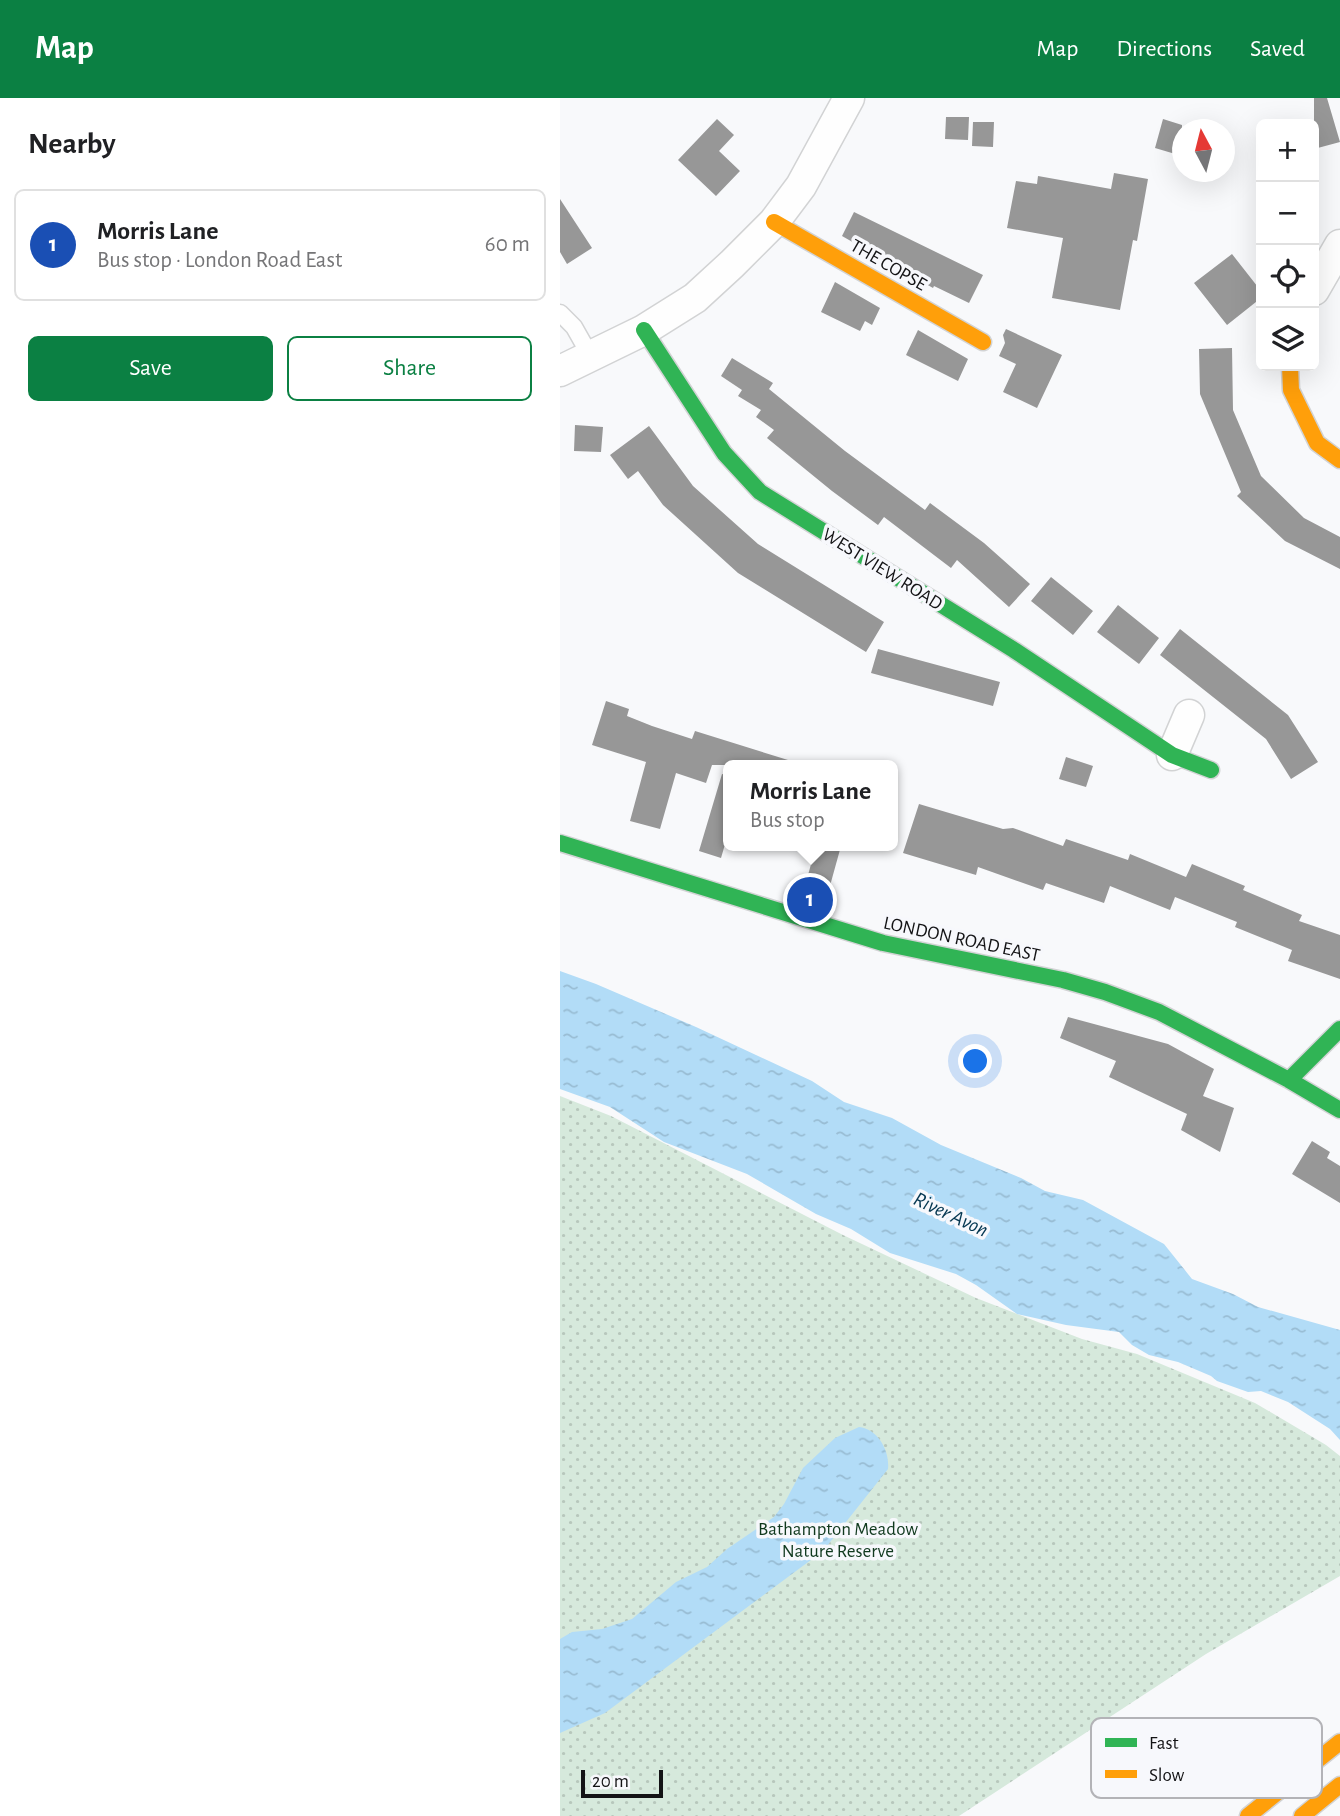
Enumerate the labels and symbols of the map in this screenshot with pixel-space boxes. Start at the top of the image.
north arrow [1172,119,1235,182]
street label: THE COPSE [847,236,930,295]
street label: WEST VIEW ROAD [819,525,946,614]
pin: 1 [787,874,833,926]
street label: LONDON ROAD EAST [882,914,1042,965]
your location [958,1044,992,1078]
water label: River Avon [910,1188,991,1241]
park label: Bathampton Meadow Nature Reserve [758,1520,918,1561]
legend [1091,1718,1322,1798]
text: Fast [1149,1734,1179,1753]
text: Slow [1149,1766,1185,1785]
scale bar [581,1767,663,1799]

